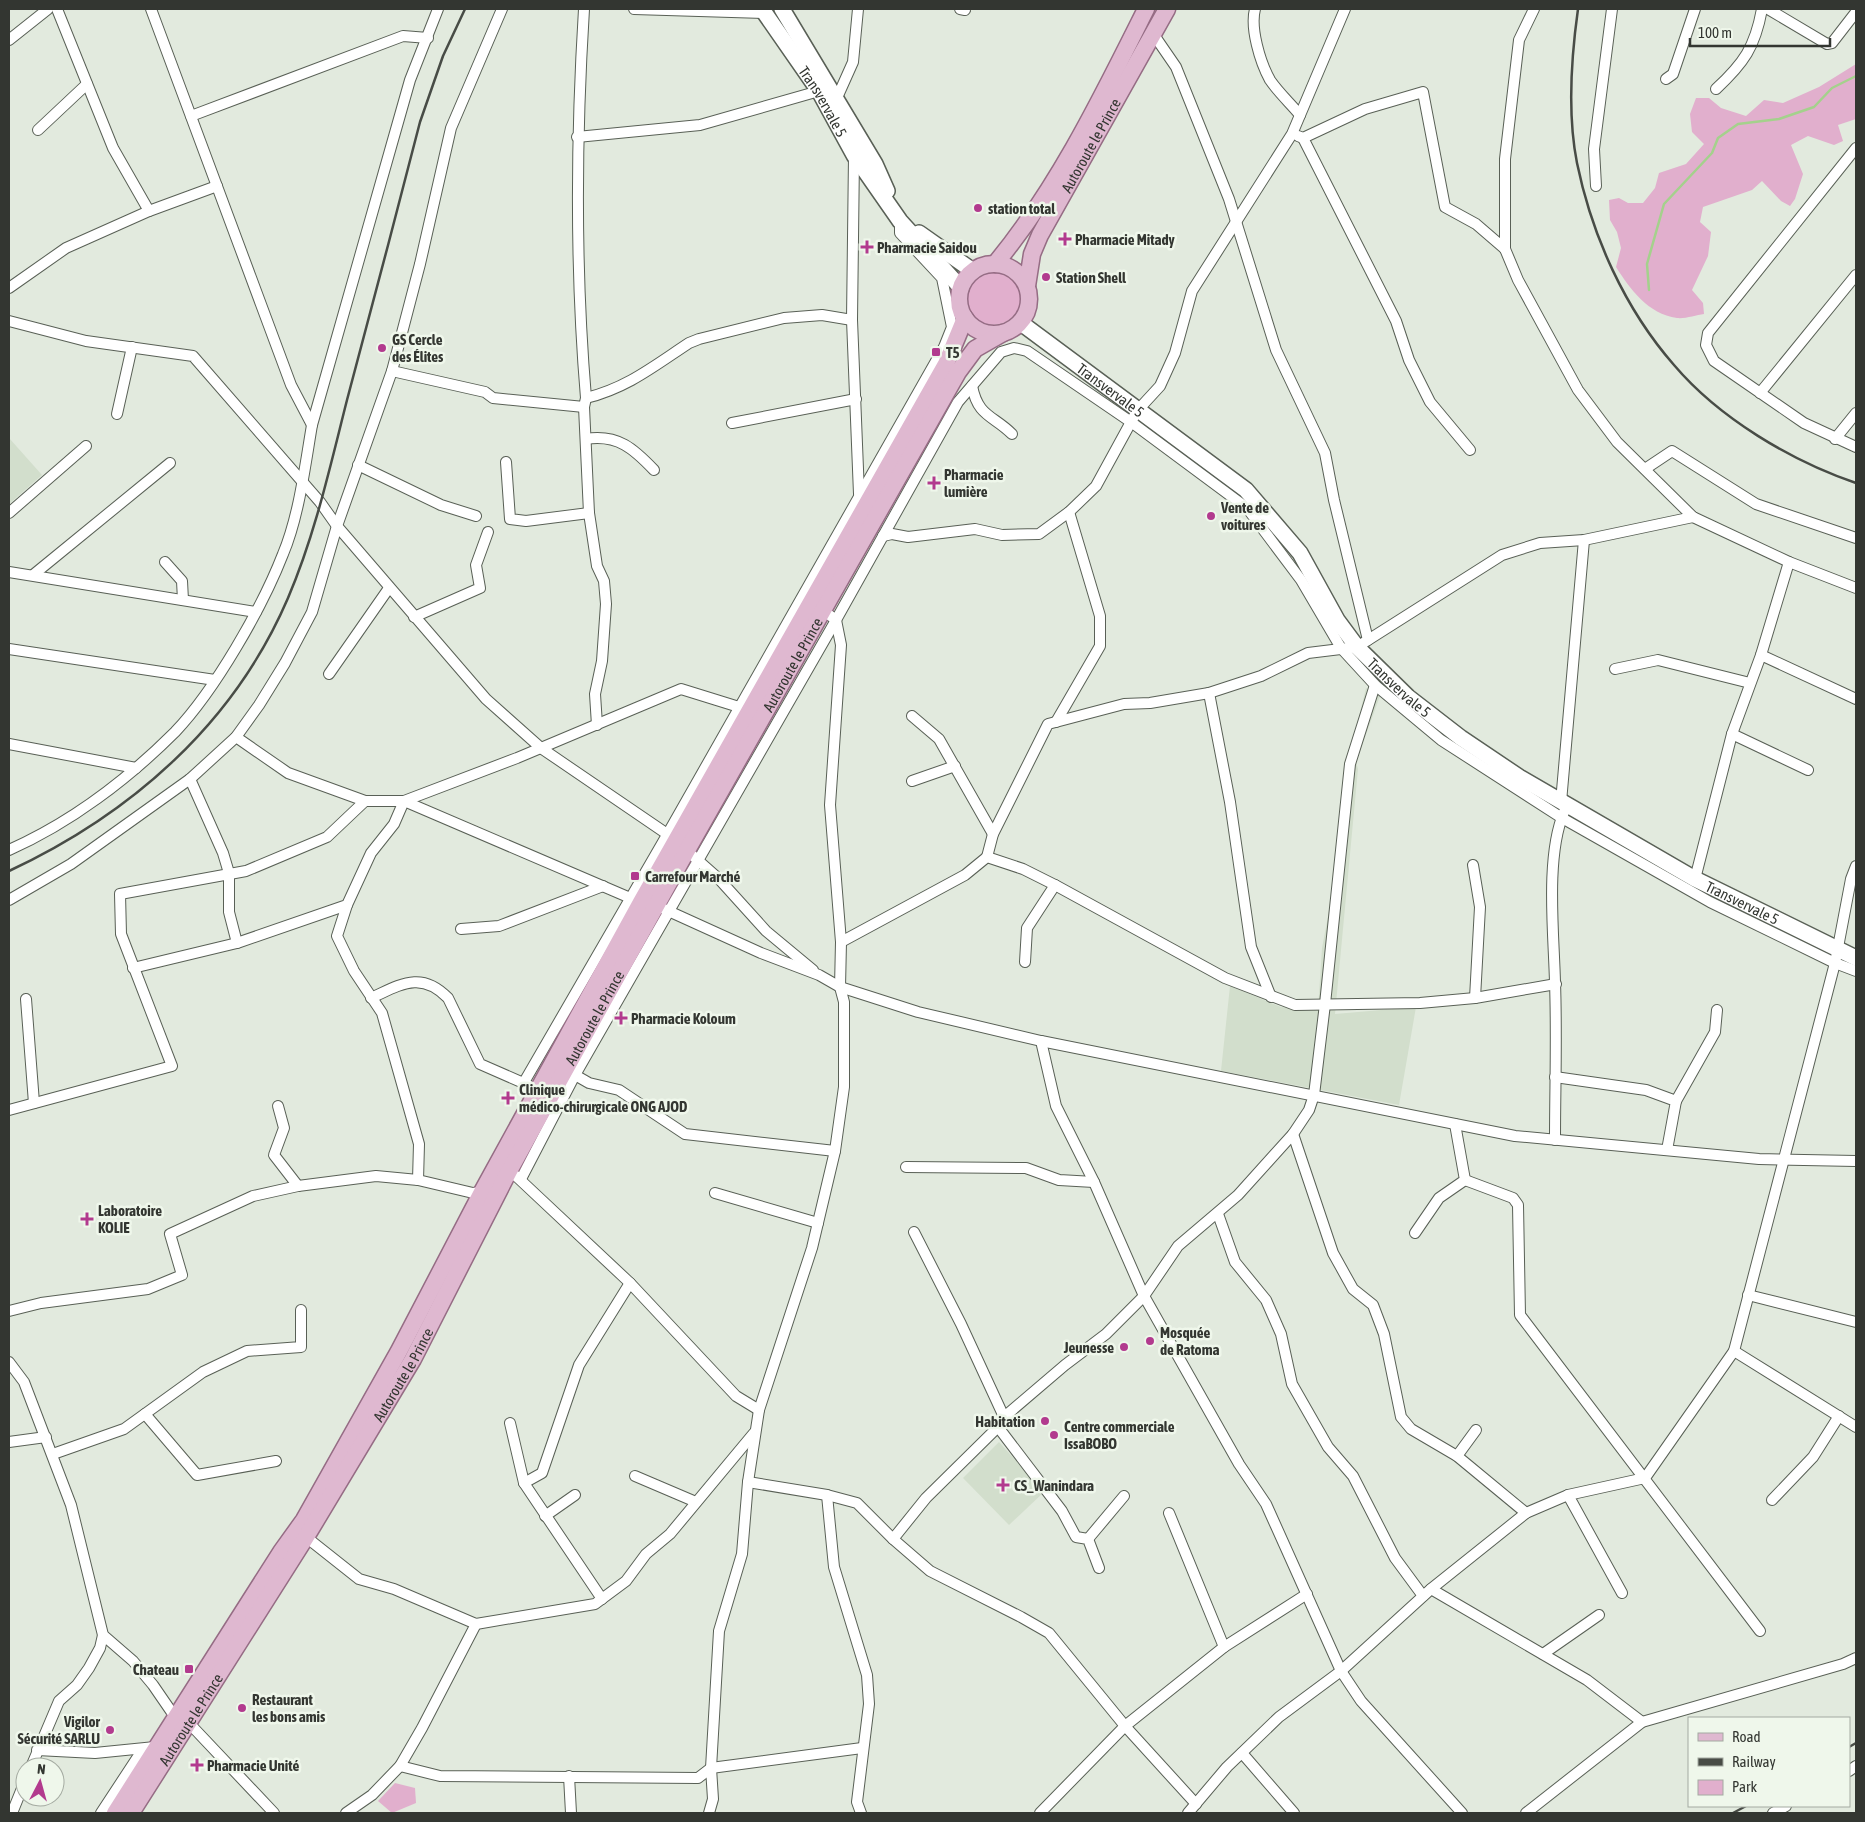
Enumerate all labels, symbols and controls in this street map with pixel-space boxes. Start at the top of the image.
scale bar [1690,15,1830,47]
text: 100 m [1698,24,1732,41]
street label: Transvervale 5 [796,63,851,140]
street label: Autoroute le Prince [1057,95,1124,195]
place label: station total [988,200,1056,217]
marker: station total [972,202,984,214]
place label: Pharmacie Mitady [1075,231,1176,248]
marker: Pharmacie Mitady [1059,233,1071,245]
place label: Pharmacie Saidou [877,239,977,256]
marker: Pharmacie Saidou [861,241,873,253]
place label: Station Shell [1056,269,1127,286]
marker: Station Shell [1040,271,1052,283]
place label: GS Cercle des Élites [392,331,444,365]
marker: GS Cercle des Élites [376,342,388,354]
place label: T5 [946,344,960,361]
marker: T5 [930,346,942,358]
street label: Transvervale 5 [1074,359,1148,420]
place label: Pharmacie lumière [944,466,1004,500]
marker: Pharmacie lumière [928,477,940,489]
place label: Vente de voitures [1220,499,1269,533]
marker: Vente de voitures [1205,510,1217,522]
street label: Autoroute le Prince [759,614,826,714]
street label: Transvervale 5 [1365,654,1435,720]
place label: Carrefour Marché [645,868,741,885]
marker: Carrefour Marché [629,870,641,882]
street label: Transvervale 5 [1703,877,1782,927]
street label: Autoroute le Prince [561,967,627,1068]
place label: Pharmacie Koloum [631,1010,736,1027]
marker: Pharmacie Koloum [615,1012,627,1024]
place label: Clinique médico-chirurgicale ONG AJOD [519,1081,687,1115]
marker: Clinique médico-chirurgicale ONG AJOD [501,1091,515,1105]
place label: Laboratoire KOLIE [98,1202,162,1236]
marker: Laboratoire KOLIE [80,1212,94,1226]
place label: Mosquée de Ratoma [1160,1324,1219,1358]
street label: Autoroute le Prince [369,1325,436,1424]
marker: Mosquée de Ratoma [1144,1335,1156,1347]
place label: Jeunesse [1063,1339,1114,1356]
marker: Jeunesse [1118,1341,1130,1353]
place label: Habitation [975,1413,1035,1430]
marker: Habitation [1039,1415,1051,1427]
place label: Centre commerciale IssaBOBO [1064,1418,1175,1452]
marker: Centre commerciale IssaBOBO [1048,1429,1060,1441]
place label: CS_Wanindara [1014,1477,1094,1494]
marker: CS_Wanindara [996,1478,1010,1492]
place label: Chateau [133,1661,179,1678]
marker: Chateau [183,1663,195,1675]
street label: Autoroute le Prince [155,1670,226,1768]
place label: Restaurant les bons amis [252,1691,326,1725]
marker: Restaurant les bons amis [236,1702,248,1714]
place label: Vigilor Sécurité SARLU [17,1713,101,1747]
legend [1688,1717,1850,1807]
marker: Vigilor Sécurité SARLU [104,1724,116,1736]
text: Road [1732,1728,1761,1745]
text: Railway [1732,1753,1776,1770]
north arrow [15,1757,65,1807]
place label: Pharmacie Unité [207,1757,299,1774]
marker: Pharmacie Unité [191,1759,203,1771]
text: N [36,1761,46,1777]
text: Park [1732,1778,1757,1795]

